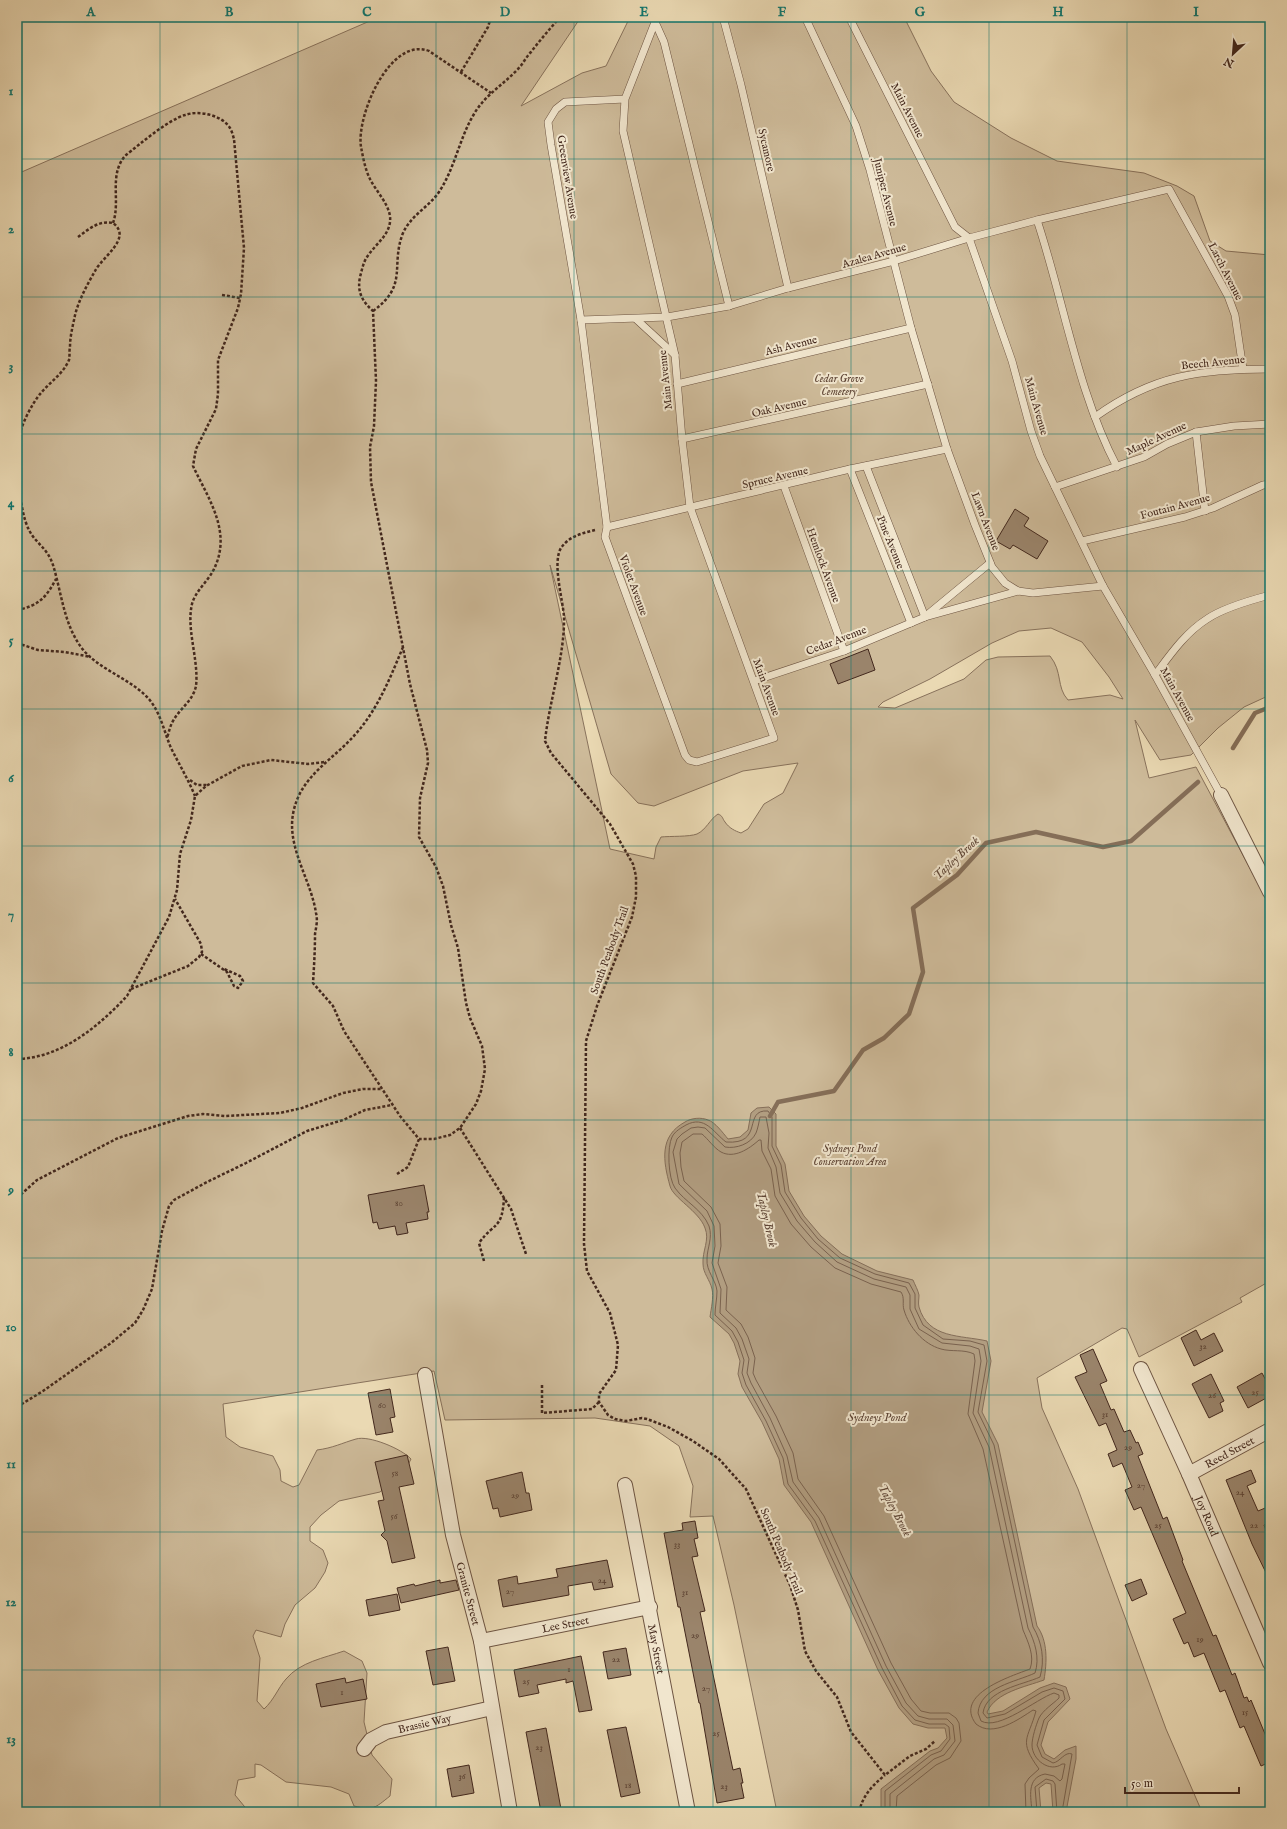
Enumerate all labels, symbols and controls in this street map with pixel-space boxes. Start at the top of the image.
text: A [86,4,97,21]
text: B [225,4,234,21]
text: C [362,4,372,21]
text: D [500,4,511,21]
text: E [639,4,649,21]
text: F [778,4,787,21]
text: G [915,4,926,21]
text: H [1052,4,1064,21]
text: I [1193,4,1199,21]
north arrow [1213,34,1253,74]
text: N [1221,54,1237,71]
street label: Main Avenue [887,81,927,140]
text: 1 [9,83,14,100]
street label: Sycamore [754,127,778,173]
street label: Greenview Avenue [553,134,581,220]
street label: Juniper Avenue [869,155,900,228]
text: 2 [8,221,14,238]
street label: Azalea Avenue [840,240,908,272]
street label: Larch Avenue [1205,240,1246,303]
street label: Ash Avenue [763,333,819,359]
street label: Main Avenue [656,349,676,410]
street label: Beech Avenue [1181,353,1246,373]
text: 3 [9,358,14,375]
park label: Cedar Grove Cemetery [814,372,864,399]
street label: Main Avenue [1021,376,1051,437]
street label: Oak Avenue [750,395,808,421]
street label: Maple Avenue [1124,419,1189,459]
street label: Spruce Avenue [741,464,809,492]
street label: Lawn Avenue [968,490,1003,553]
street label: Foutain Avenue [1139,491,1212,523]
text: 4 [8,495,15,512]
street label: Pine Avenue [873,514,907,571]
street label: Hemlock Avenue [803,526,843,605]
street label: Violet Avenue [615,552,651,618]
street label: Cedar Avenue [804,623,869,659]
text: 5 [9,632,14,649]
street label: Main Avenue [749,657,783,718]
street label: Main Avenue [1156,665,1198,724]
text: 6 [8,770,14,787]
water label: Tapley Brook [930,833,983,883]
street label: South Peabody Trail [588,904,632,996]
text: 7 [8,907,14,924]
text: 8 [8,1044,14,1061]
park label: Sydneys Pond Conservation Area [813,1142,887,1169]
text: 9 [7,1182,14,1199]
water label: Tapley Brook [753,1190,780,1249]
house number: 80 [395,1198,403,1209]
text: 10 [5,1319,17,1336]
house number: 32 [1199,1341,1207,1352]
house number: 25 [1251,1387,1259,1398]
house number: 26 [1208,1390,1216,1401]
house number: 60 [378,1400,386,1411]
house number: 31 [1102,1409,1108,1420]
water label: Sydneys Pond [848,1410,908,1425]
street label: Reed Street [1203,1434,1257,1472]
house number: 29 [1124,1442,1132,1453]
text: 11 [6,1456,16,1473]
house number: 58 [392,1468,399,1479]
house number: 27 [1137,1480,1145,1491]
water label: Tapley Brook [875,1481,915,1539]
house number: 24 [1236,1487,1245,1498]
house number: 29 [511,1490,519,1501]
street label: Joy Road [1190,1492,1221,1539]
street label: South Peabody Trail [757,1506,806,1597]
house number: 56 [390,1511,398,1522]
house number: 25 [1154,1520,1162,1531]
house number: 22 [1250,1520,1258,1531]
house number: 33 [674,1539,680,1550]
street label: Granite Street [452,1561,483,1627]
house number: 24 [598,1575,607,1586]
house number: 27 [506,1586,514,1597]
house number: 31 [682,1587,688,1598]
text: 12 [6,1594,16,1611]
street label: Lee Street [541,1613,591,1637]
street label: May Street [644,1623,667,1675]
house number: 29 [691,1630,699,1641]
house number: 19 [1196,1634,1204,1645]
house number: 22 [612,1654,620,1665]
house number: 1 [567,1664,571,1675]
house number: 25 [522,1676,530,1687]
house number: 27 [702,1683,710,1694]
house number: 1 [340,1687,344,1698]
house number: 15 [1242,1707,1249,1718]
street label: Brassie Way [397,1711,453,1737]
house number: 25 [712,1728,720,1739]
text: 13 [6,1731,16,1748]
house number: 23 [535,1742,543,1753]
scale bar [1125,1769,1239,1795]
house number: 36 [458,1771,466,1782]
text: 50 m [1131,1776,1153,1791]
house number: 18 [625,1780,632,1791]
house number: 23 [720,1781,728,1792]

